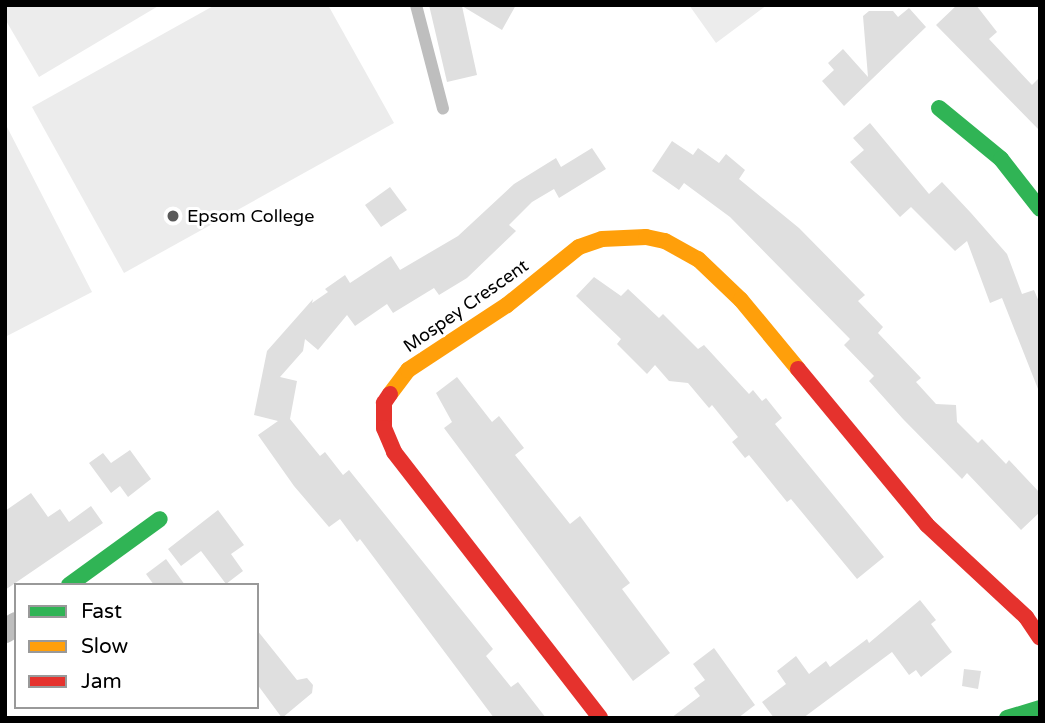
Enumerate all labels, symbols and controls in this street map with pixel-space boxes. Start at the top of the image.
place label: Epsom College [187,205,314,227]
marker: Epsom College [165,208,181,224]
street label: Mospey Crescent [399,255,533,357]
legend [14,583,259,709]
text: Fast [81,599,122,624]
text: Slow [81,634,128,659]
text: Jam [81,669,122,694]

